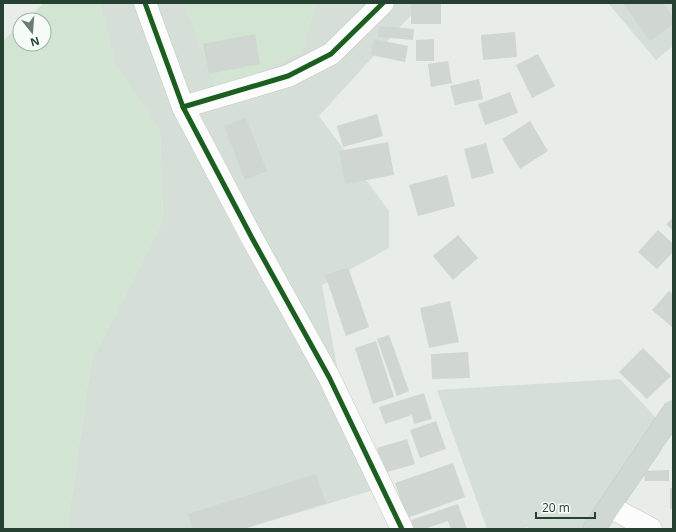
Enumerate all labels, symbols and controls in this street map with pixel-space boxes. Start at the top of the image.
north arrow [12,12,52,52]
text: N [29,34,42,51]
scale bar [536,494,595,520]
text: 20 m [542,499,570,516]

